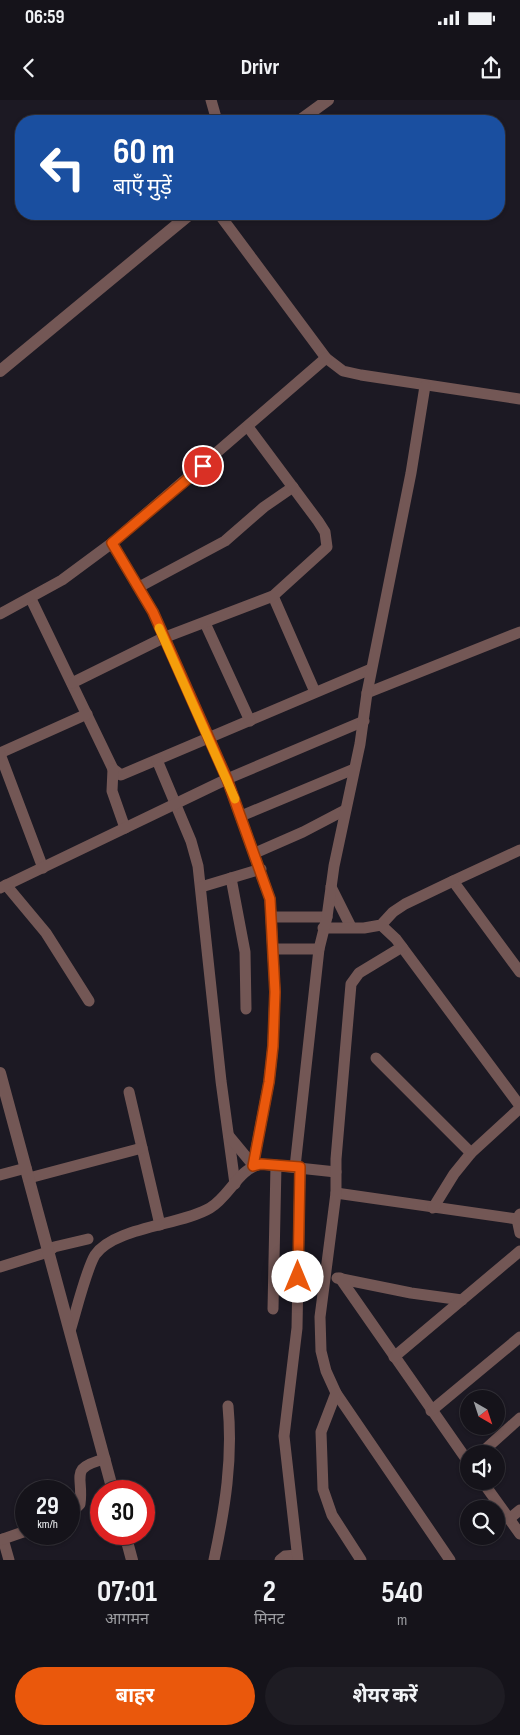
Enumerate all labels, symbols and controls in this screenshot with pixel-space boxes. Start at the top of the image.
text: 06:59 [25,6,65,29]
icon: back [15,54,43,82]
text: Drivr [241,54,279,81]
icon: share [477,54,505,82]
text: 60 m [113,131,175,174]
icon: left [30,135,95,200]
text: बाएँ मुड़ें [113,174,172,201]
pin [182,445,224,487]
icon: arrive [189,452,217,480]
position arrow [271,1250,323,1302]
north arrow [460,1390,505,1435]
map controls [460,1390,505,1545]
button: sound [460,1445,505,1490]
speed limit sign: 30 [90,1480,155,1545]
text: 29 [36,1491,59,1522]
button: search [460,1500,505,1545]
text: km/h [37,1517,58,1532]
text: 07:01 [97,1574,157,1610]
text: 2 [263,1574,276,1610]
text: 540 [382,1575,423,1611]
text: आगमन [105,1610,149,1629]
text: मिनट [254,1610,285,1629]
text: m [397,1611,407,1630]
button: बाहर [15,1667,255,1725]
button: शेयर करें [265,1667,505,1725]

